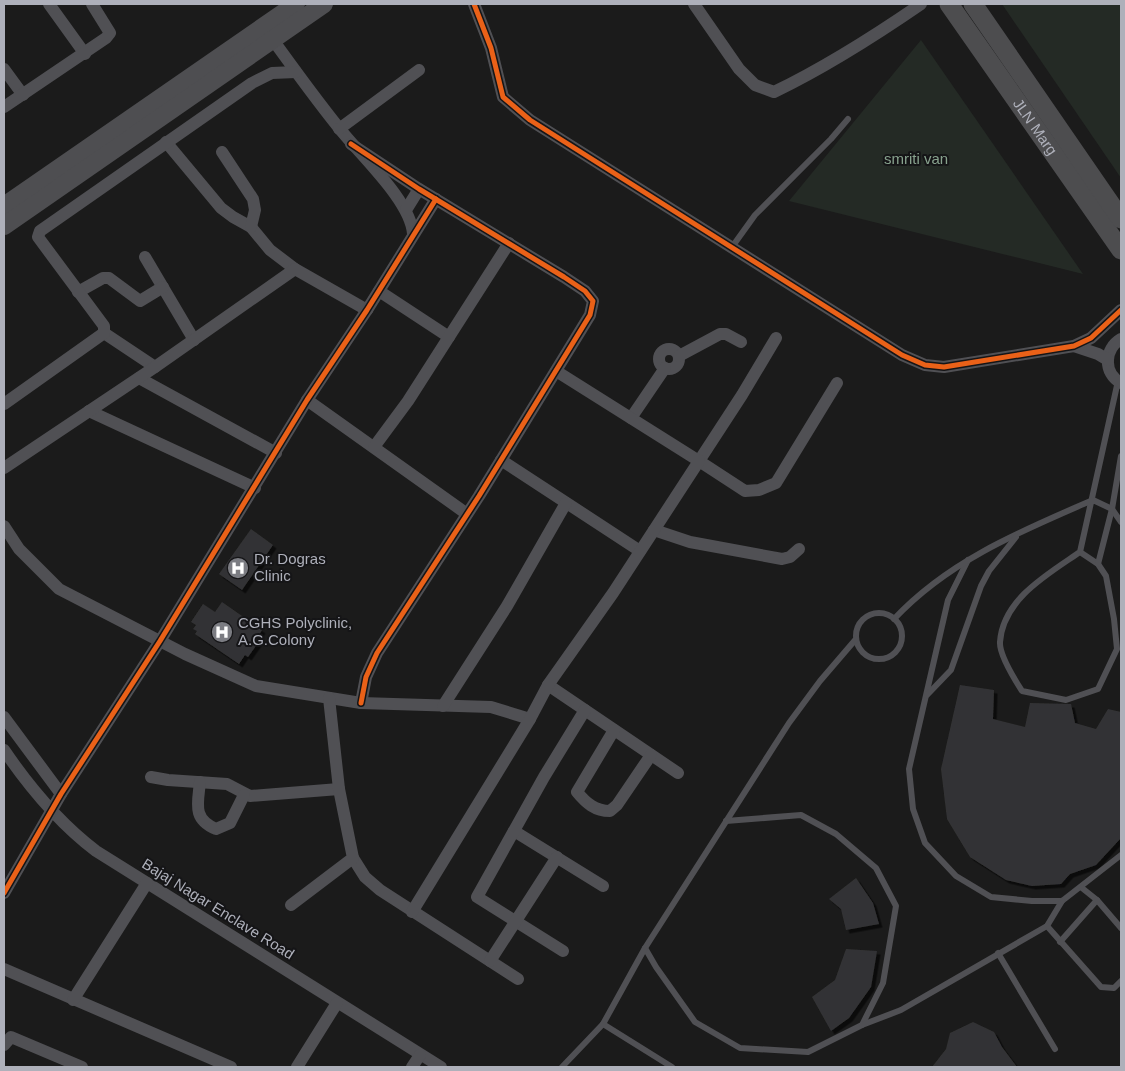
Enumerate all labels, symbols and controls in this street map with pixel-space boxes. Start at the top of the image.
street label: JLN Marg [1010,95,1061,158]
park label: smriti van [884,150,948,167]
place label: Dr. Dogras Clinic [254,550,326,584]
hospital icon: Dr. Dogras Clinic [226,556,250,580]
place label: CGHS Polyclinic, A.G.Colony [238,614,352,648]
hospital icon: CGHS Polyclinic, A.G.Colony [210,620,234,644]
street label: Bajaj Nagar Enclave Road [139,855,297,962]

